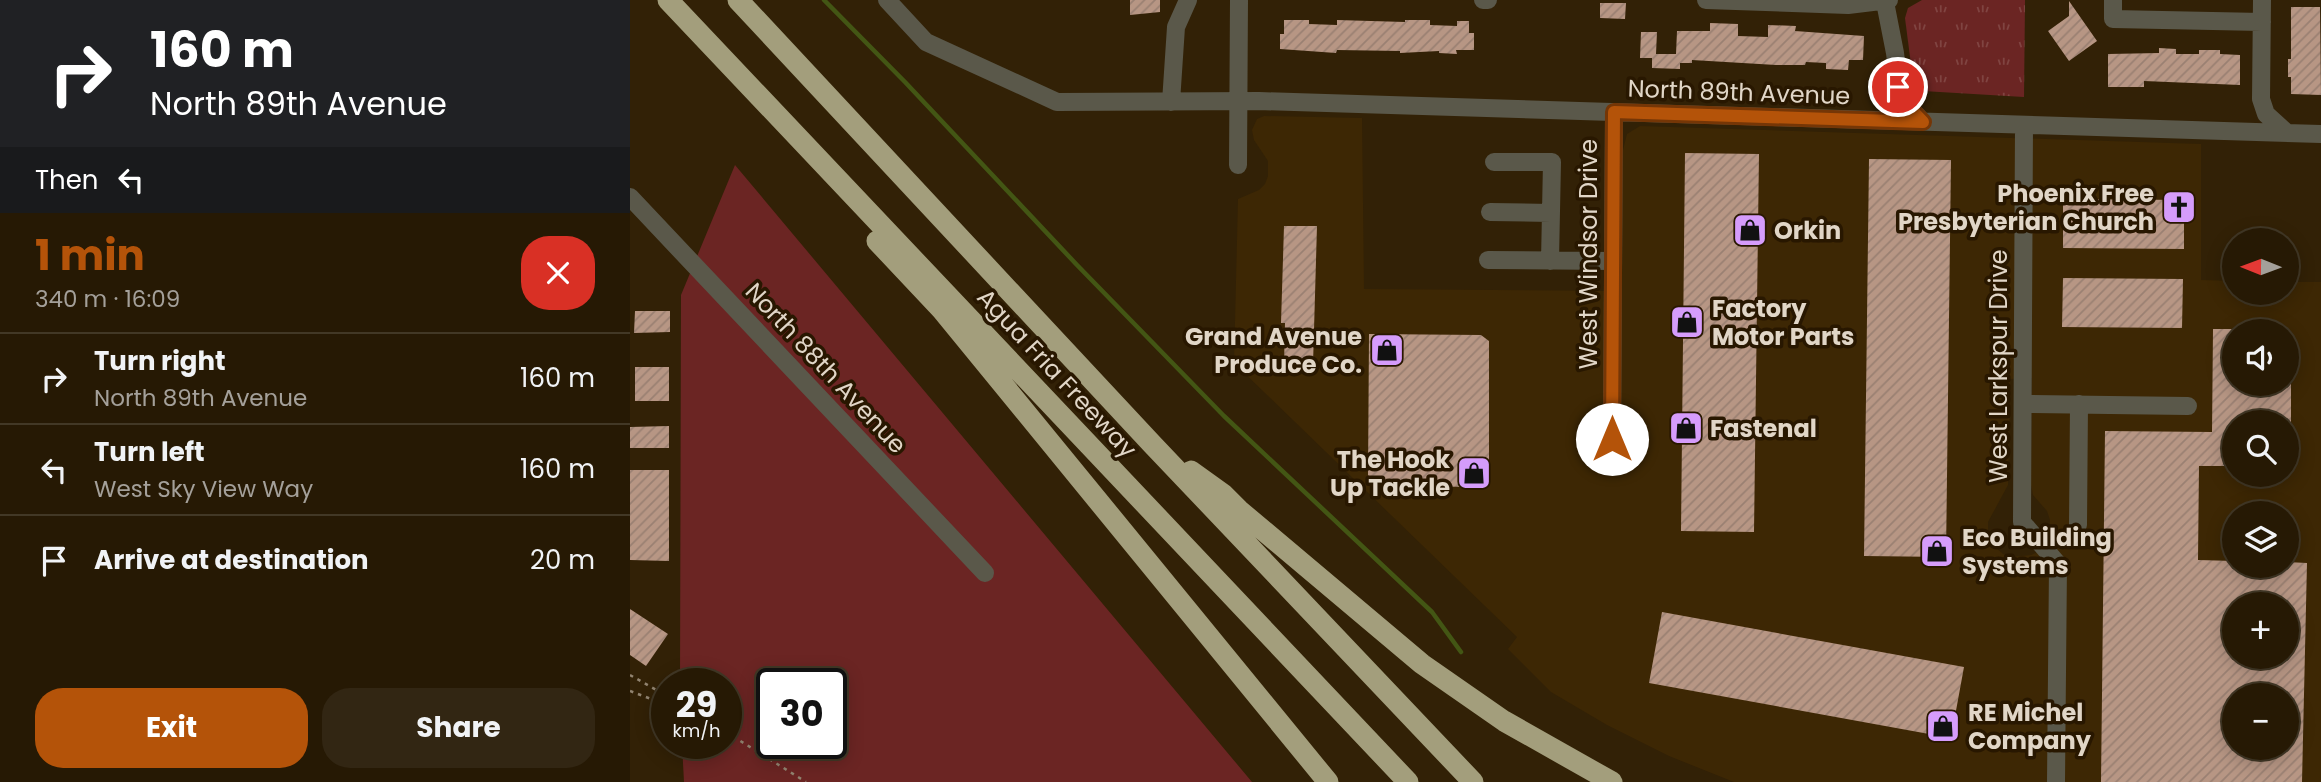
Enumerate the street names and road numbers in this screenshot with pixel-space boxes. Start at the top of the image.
street label: North 89th Avenue [1627,72,1851,112]
street label: West Windsor Drive [1572,139,1605,369]
street label: West Larkspur Drive [1982,249,2015,483]
street label: North 88th Avenue [738,275,914,461]
street label: Agua Fria Freeway [970,281,1144,465]

